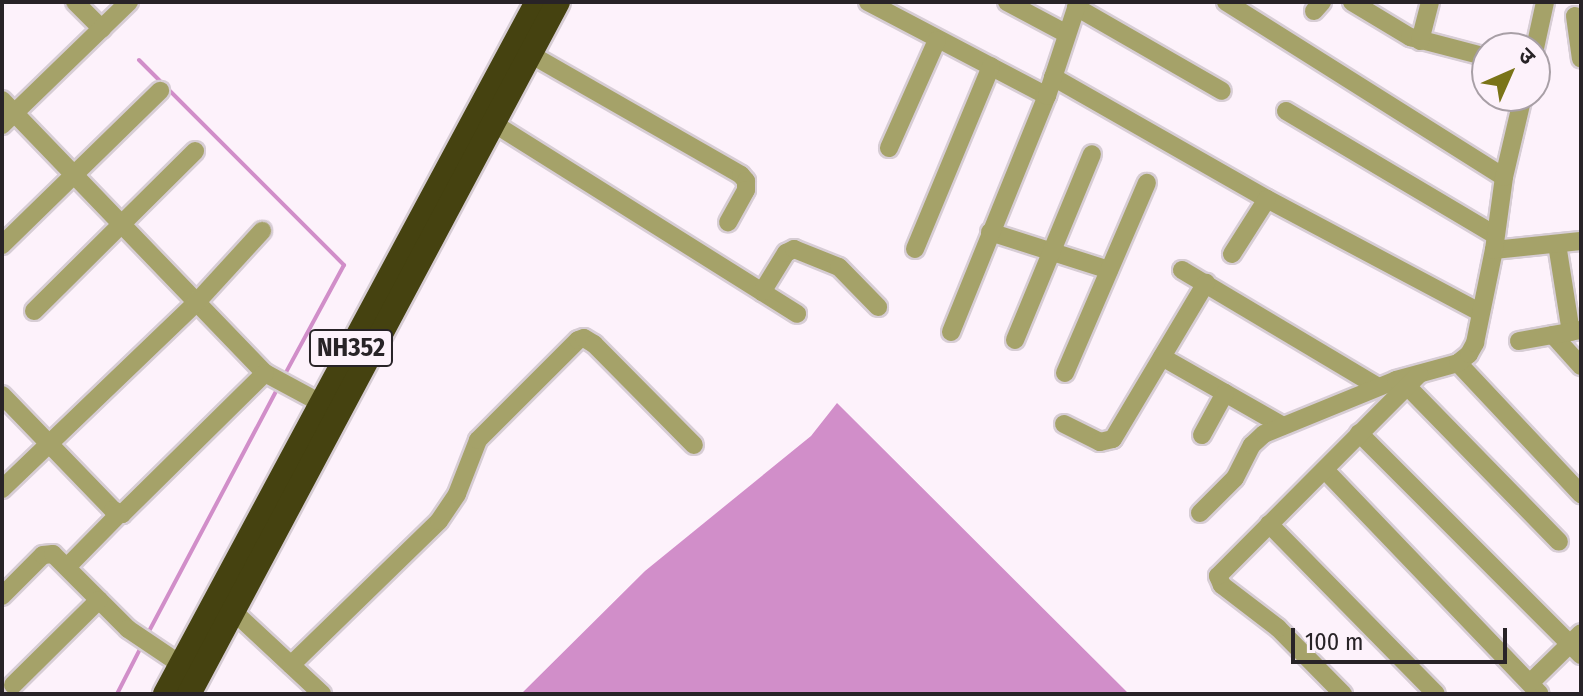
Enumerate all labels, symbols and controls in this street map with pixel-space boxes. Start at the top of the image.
north arrow [1471,32,1551,112]
text: उ [1513,42,1541,70]
road number: NH352 [307,326,395,370]
scale bar [1295,612,1511,662]
text: 100 m [1305,628,1363,656]

